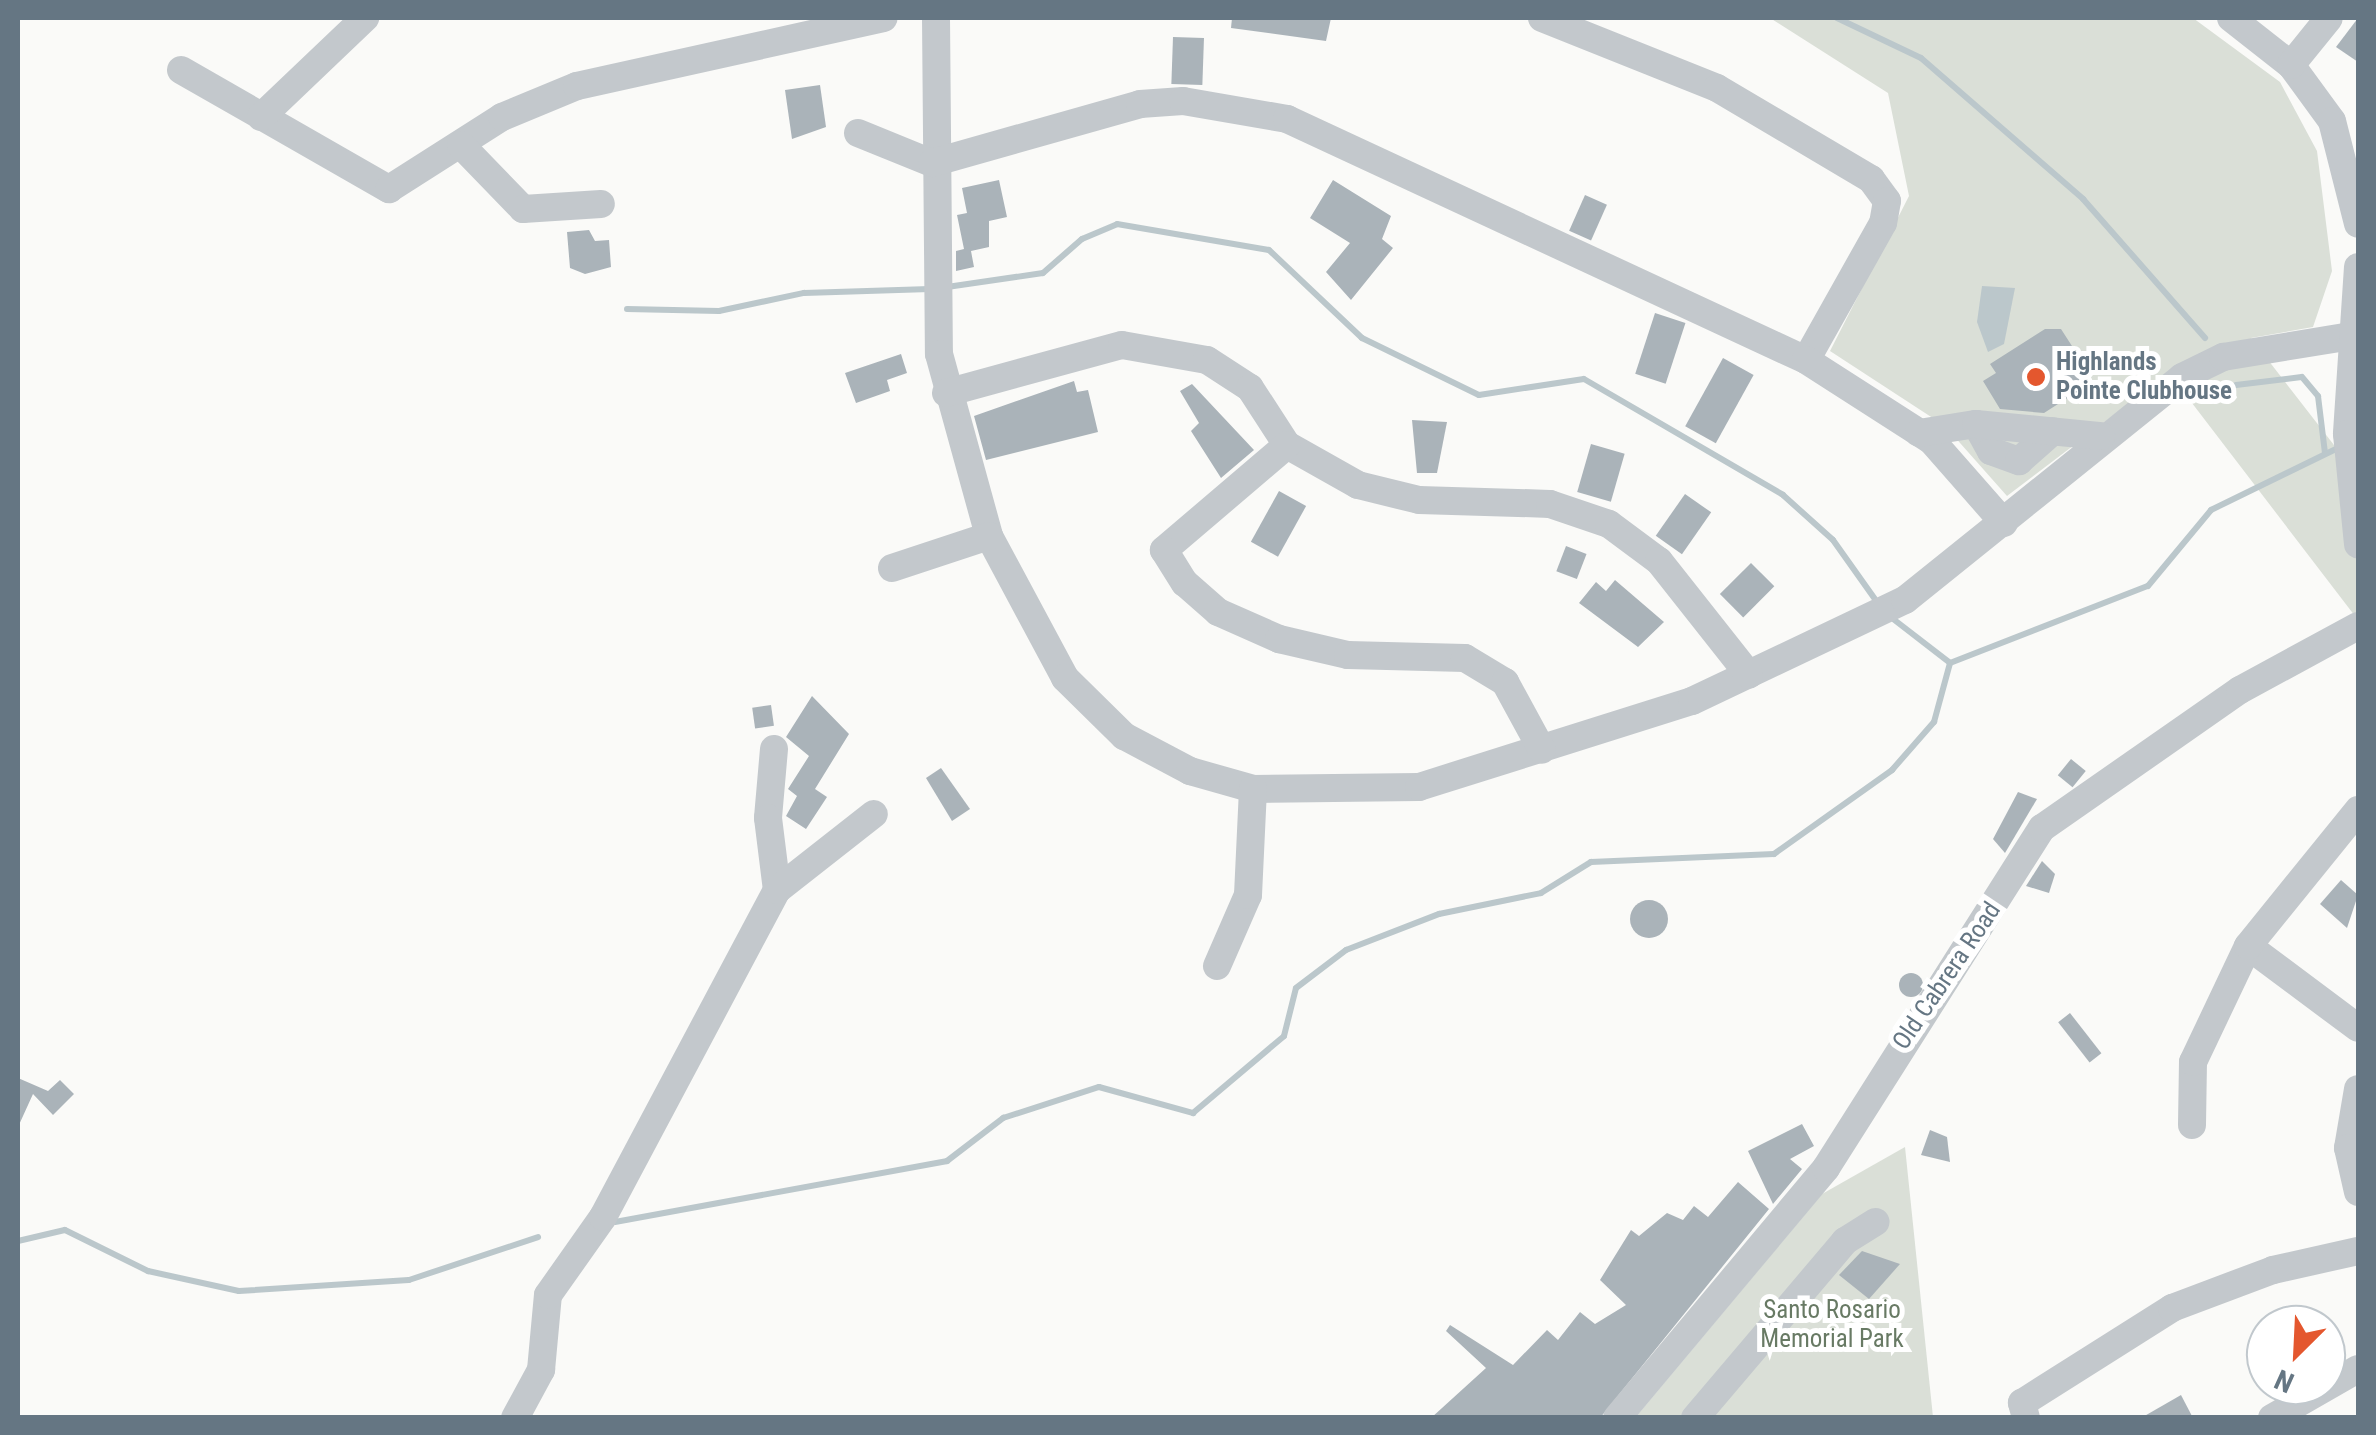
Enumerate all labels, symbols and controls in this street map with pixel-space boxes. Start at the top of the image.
place label: Highlands Pointe Clubhouse [2056,348,2232,407]
marker: Highlands Pointe Clubhouse [2025,366,2047,388]
street label: Old Cabrera Road [1887,897,2007,1055]
park label: Santo Rosario Memorial Park [1760,1296,1904,1355]
north arrow [2246,1305,2346,1405]
text: N [2270,1362,2299,1400]

